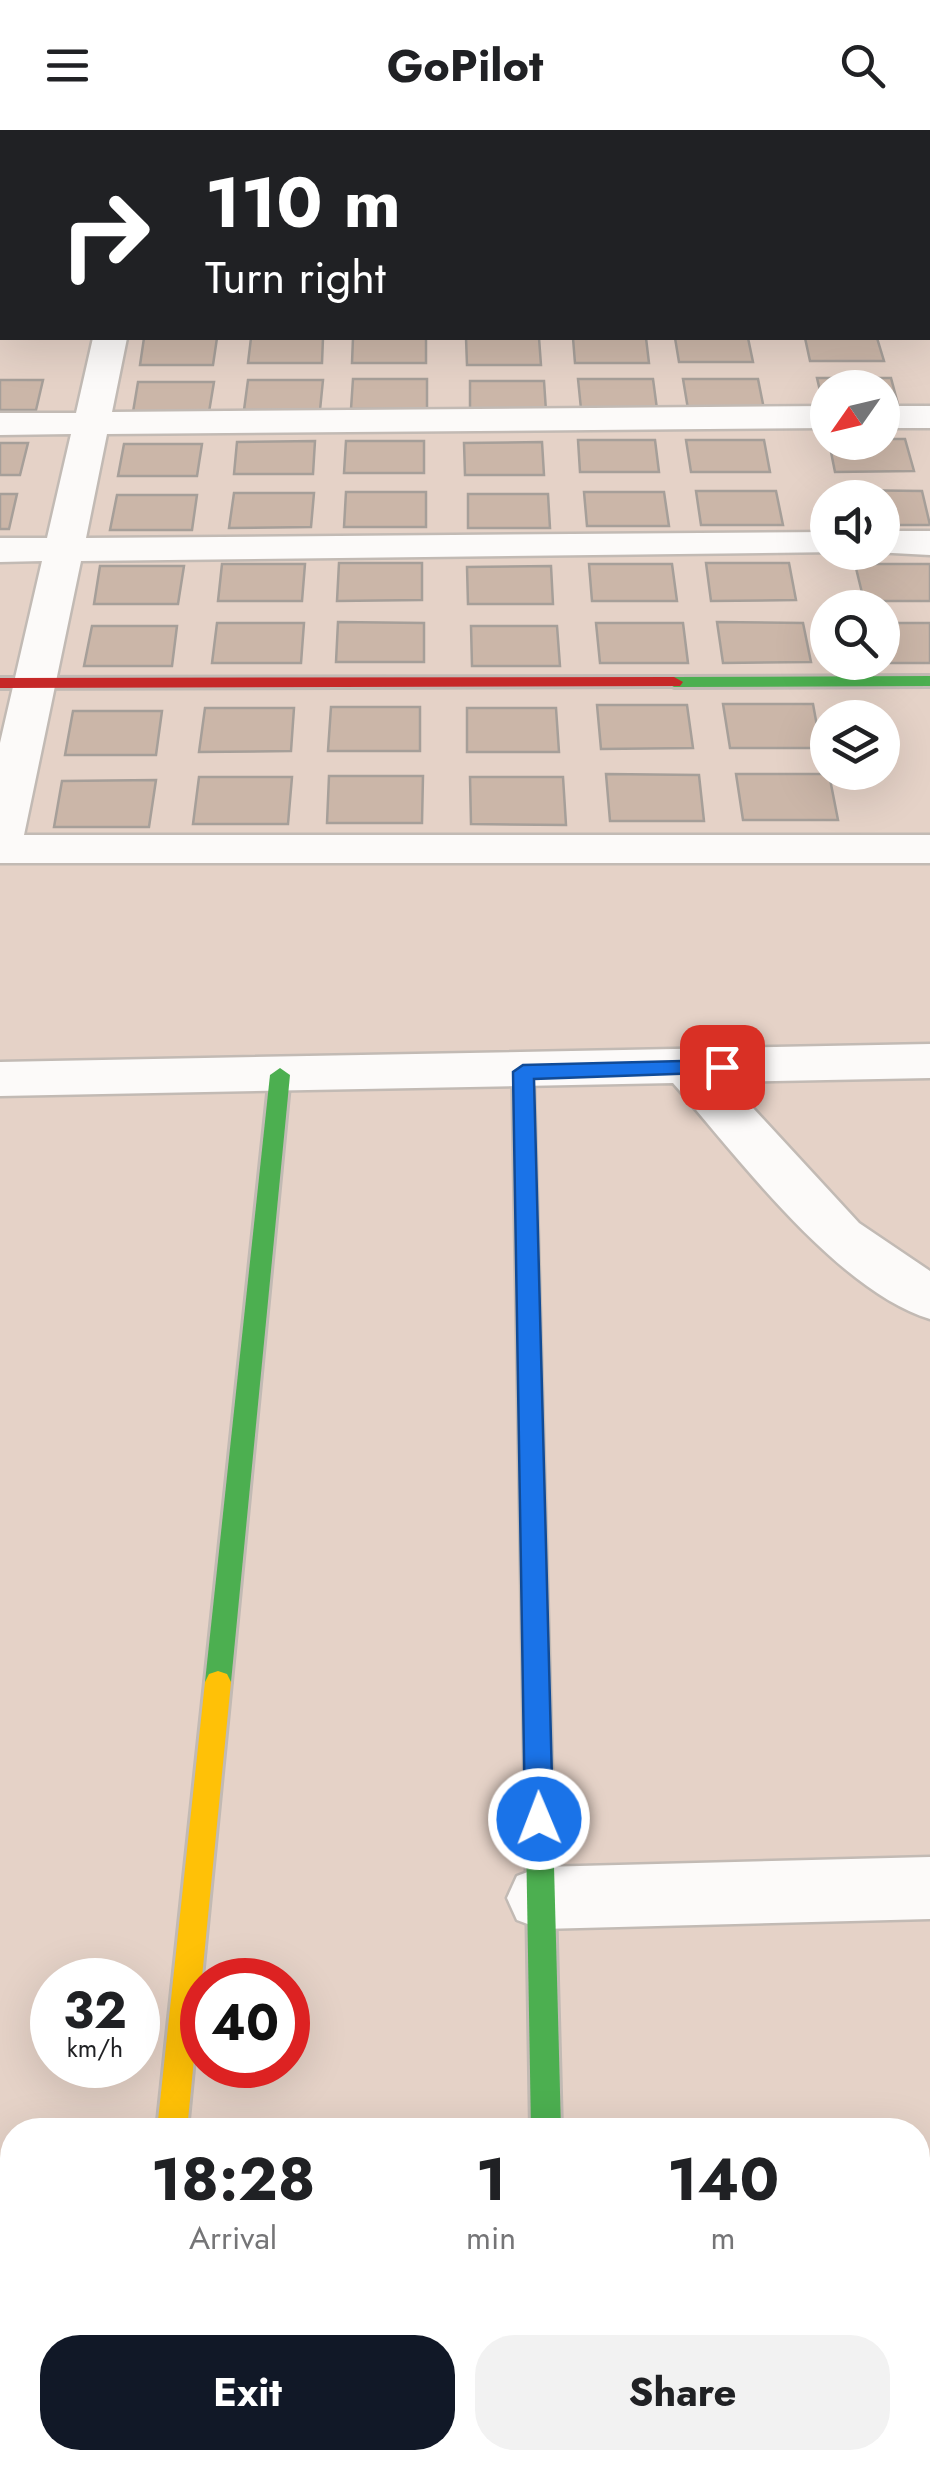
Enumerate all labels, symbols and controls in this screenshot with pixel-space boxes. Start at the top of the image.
text: GoPilot [387,33,543,98]
icon: menu [40,38,95,93]
icon: search [835,38,890,93]
text: 110 m [205,152,401,253]
icon: right [40,170,170,300]
text: Turn right [205,245,386,310]
north arrow [810,370,900,460]
map controls [810,370,900,790]
button: sound [810,480,900,570]
button: search [810,590,900,680]
button: layers [810,700,900,790]
pin [680,1025,765,1110]
icon: arrive [695,1040,750,1095]
position arrow [487,1767,591,1871]
speed limit sign: 40 [180,1958,310,2088]
text: 32 [63,1974,127,2047]
text: km/h [67,2030,123,2066]
text: 18:28 [151,2136,315,2223]
text: 1 [476,2136,506,2223]
text: 140 [667,2136,779,2223]
text: Arrival [189,2215,277,2261]
text: min [466,2215,516,2261]
text: m [711,2215,736,2261]
button: Exit [40,2335,455,2450]
button: Share [475,2335,890,2450]

